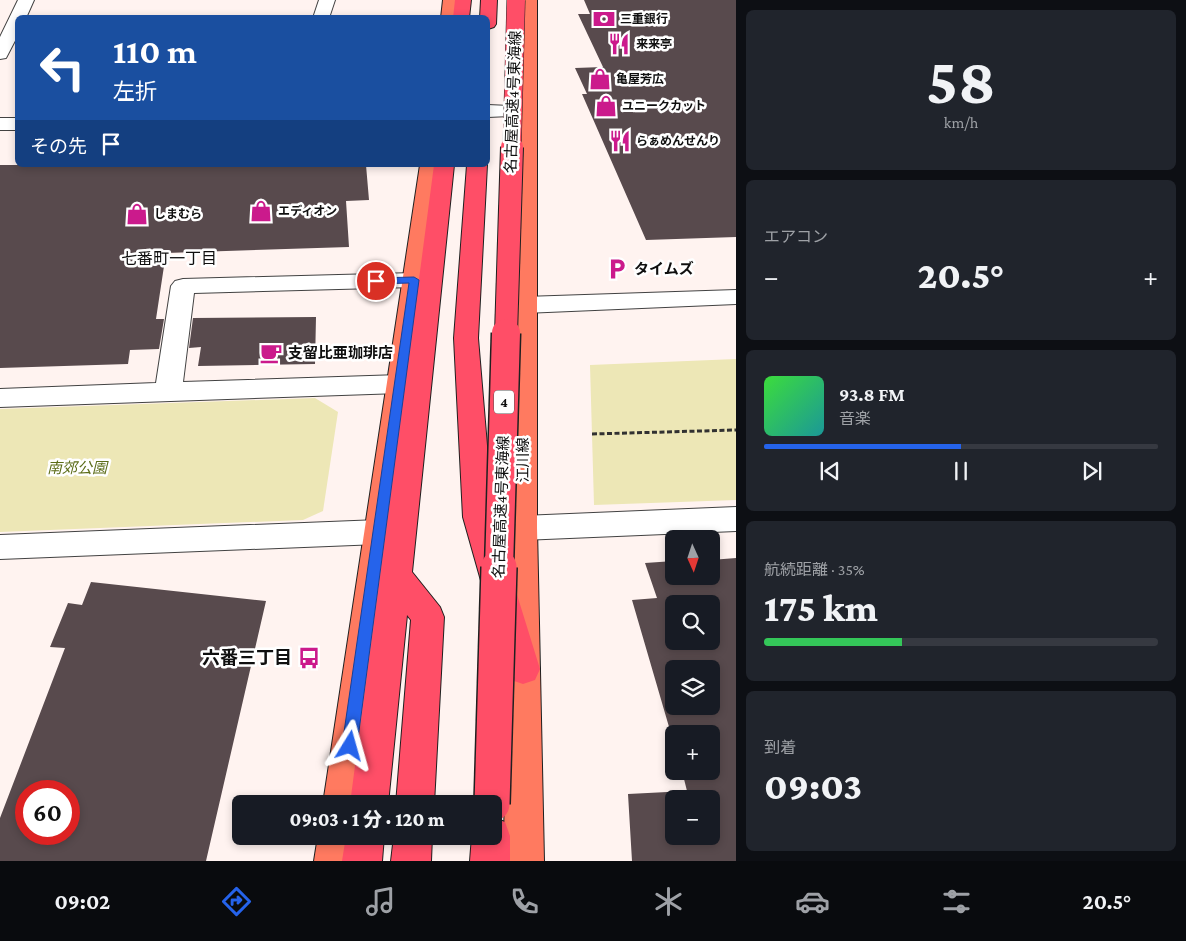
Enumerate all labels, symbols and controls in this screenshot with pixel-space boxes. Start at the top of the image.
bank icon: 三重銀行 [591,6,617,32]
place label: 三重銀行 [620,12,668,26]
street label: 名古屋高速4号東海線 [503,30,523,174]
restaurant icon: 来来亭 [606,31,632,57]
text: 110 m [113,32,197,71]
icon: left [30,35,95,100]
place label: 来来亭 [636,37,672,51]
text: 58 [926,45,996,117]
shop icon: 亀屋芳広 [587,66,613,92]
place label: 亀屋芳広 [616,72,664,86]
text: 左折 [113,79,157,104]
shop icon: ユニークカット [593,93,619,119]
place label: ユニークカット [622,99,706,113]
text: km/h [944,114,978,131]
restaurant icon: らぁめんせんり [607,128,633,154]
icon: arrive [97,130,125,158]
place label: らぁめんせんり [636,134,720,148]
text: その先 [30,136,87,157]
shop icon: エディオン [248,198,274,224]
shop icon: しまむら [124,201,150,227]
place label: エディオン [278,204,337,218]
place label: しまむら [154,207,202,221]
text: エアコン [764,228,828,245]
district label: 七番町一丁目 [121,250,217,267]
text: 20.5° [917,254,1005,296]
parking icon: タイムズ [604,256,630,282]
pin [355,260,397,302]
place label: タイムズ [634,260,694,277]
text: − [764,261,779,292]
text: + [1143,261,1158,292]
icon: arrive [362,267,390,295]
cafe icon: 支留比亜珈琲店 [258,340,284,366]
place label: 支留比亜珈琲店 [288,345,393,361]
text: 93.8 FM [839,384,905,405]
road number: 4 [494,391,514,414]
text: 音楽 [839,410,871,427]
street label: 名古屋高速4号東海線 [491,435,511,579]
street label: 江川線 [515,437,531,483]
icon: previous [816,457,844,485]
icon: pause [947,457,975,485]
icon: next [1078,457,1106,485]
park label: 南郊公園 [47,460,109,476]
north arrow [665,530,720,585]
map controls [665,530,720,845]
text: 航続距離 · 35% [764,561,865,578]
text: 175 km [764,587,878,629]
button: search [665,595,720,650]
bus stop icon: 六番三丁目 [296,645,322,671]
place label: 六番三丁目 [202,648,292,668]
button: layers [665,660,720,715]
position arrow [323,719,375,771]
button: + [665,725,720,780]
text: 到着 [764,739,796,756]
text: 09:03 [764,765,862,807]
speed limit sign: 60 [15,780,80,845]
button: − [665,790,720,845]
text: 09:03 · 1 分 · 120 m [290,809,444,830]
icon: directions [219,884,254,919]
icon: music [363,884,398,919]
icon: phone [507,884,542,919]
icon: climate [651,884,686,919]
icon: car [795,884,830,919]
icon: filters [939,884,974,919]
text: 09:02 [54,889,110,914]
text: 20.5° [1082,889,1131,914]

